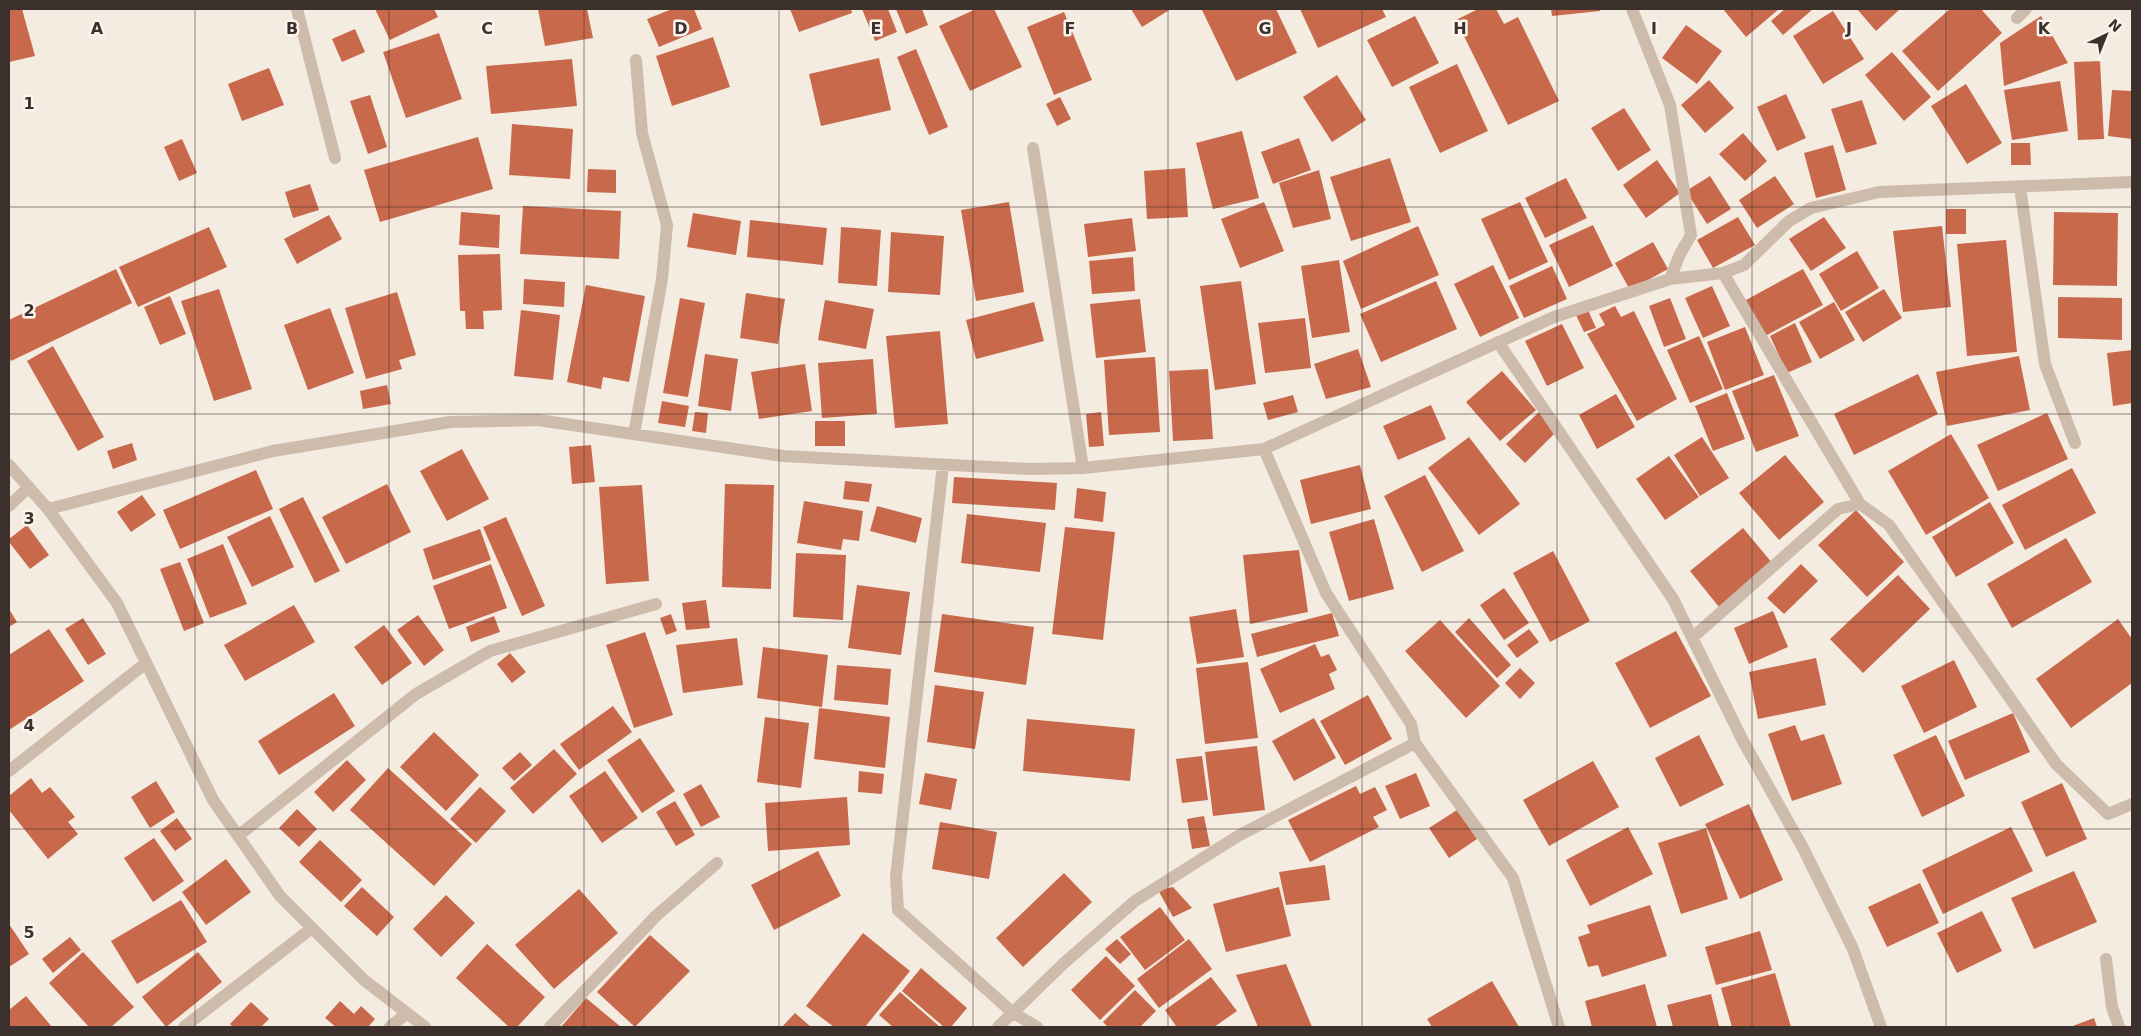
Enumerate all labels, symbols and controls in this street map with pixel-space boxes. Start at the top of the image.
north arrow [2081,10,2131,60]
text: N [2105,16,2125,35]
text: A [91,19,104,38]
text: B [286,19,298,38]
text: C [481,19,493,38]
text: D [674,19,688,38]
text: E [871,19,881,38]
text: F [1065,19,1075,38]
text: G [1258,19,1272,38]
text: H [1453,19,1467,38]
text: I [1651,19,1657,38]
text: J [1845,19,1852,38]
text: K [2038,19,2051,38]
text: 1 [23,94,35,113]
text: 2 [23,301,35,320]
text: 3 [23,509,35,528]
text: 4 [23,716,35,735]
text: 5 [23,923,35,942]

